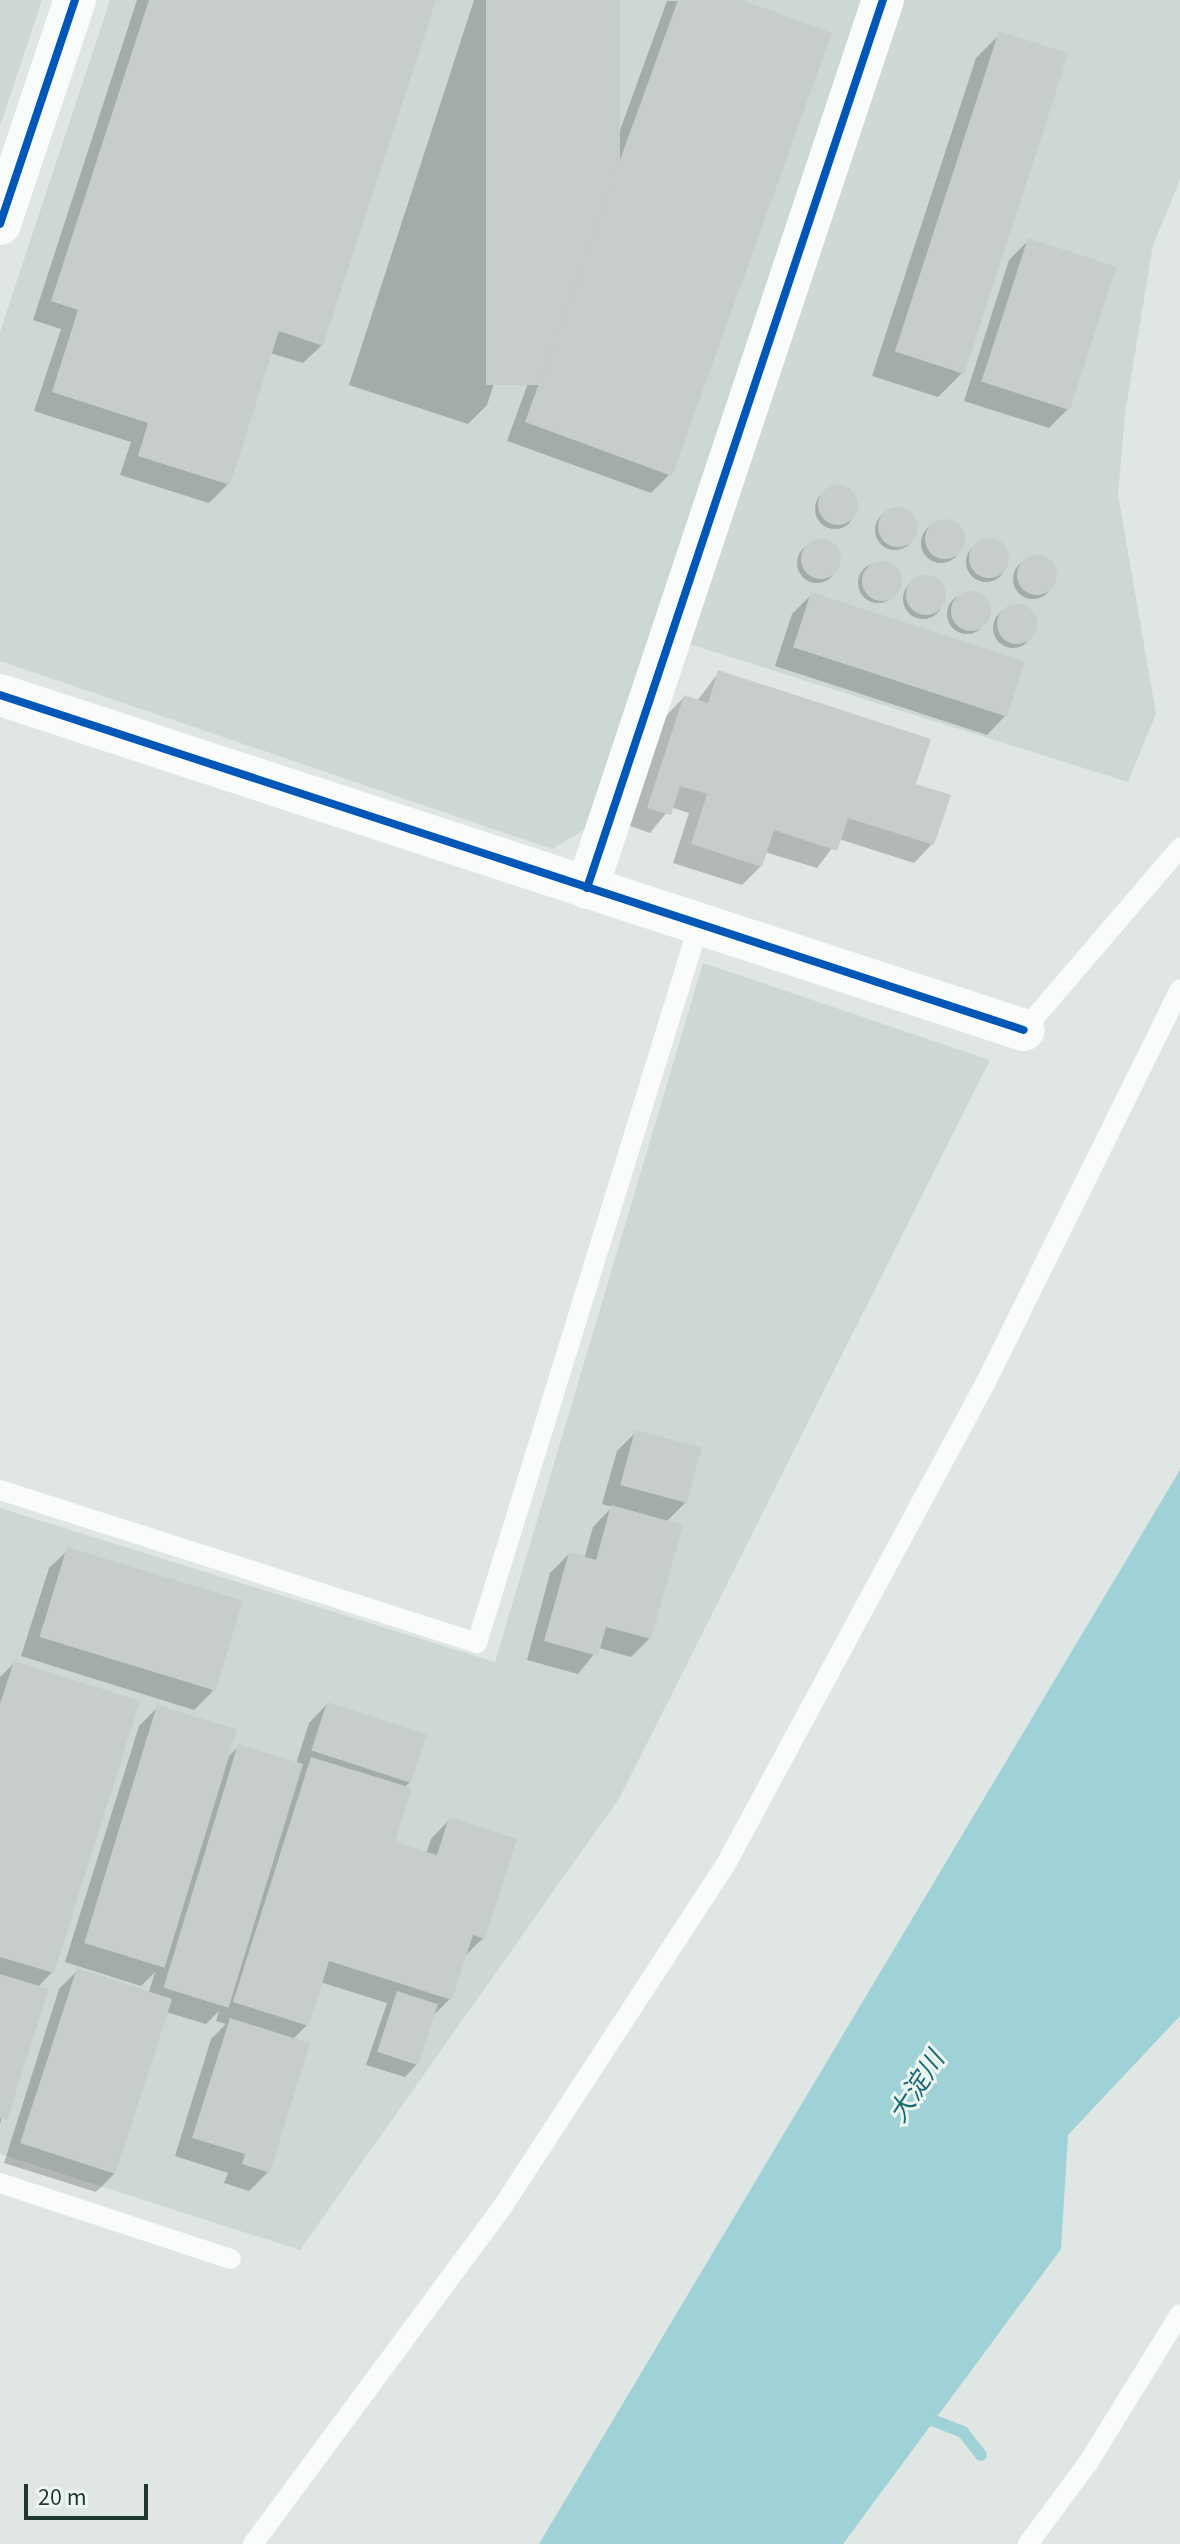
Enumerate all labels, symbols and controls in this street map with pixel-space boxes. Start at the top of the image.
water label: 大淀川 [883,2046,951,2128]
scale bar [28,2468,152,2518]
text: 20 m [38,2480,87,2515]

